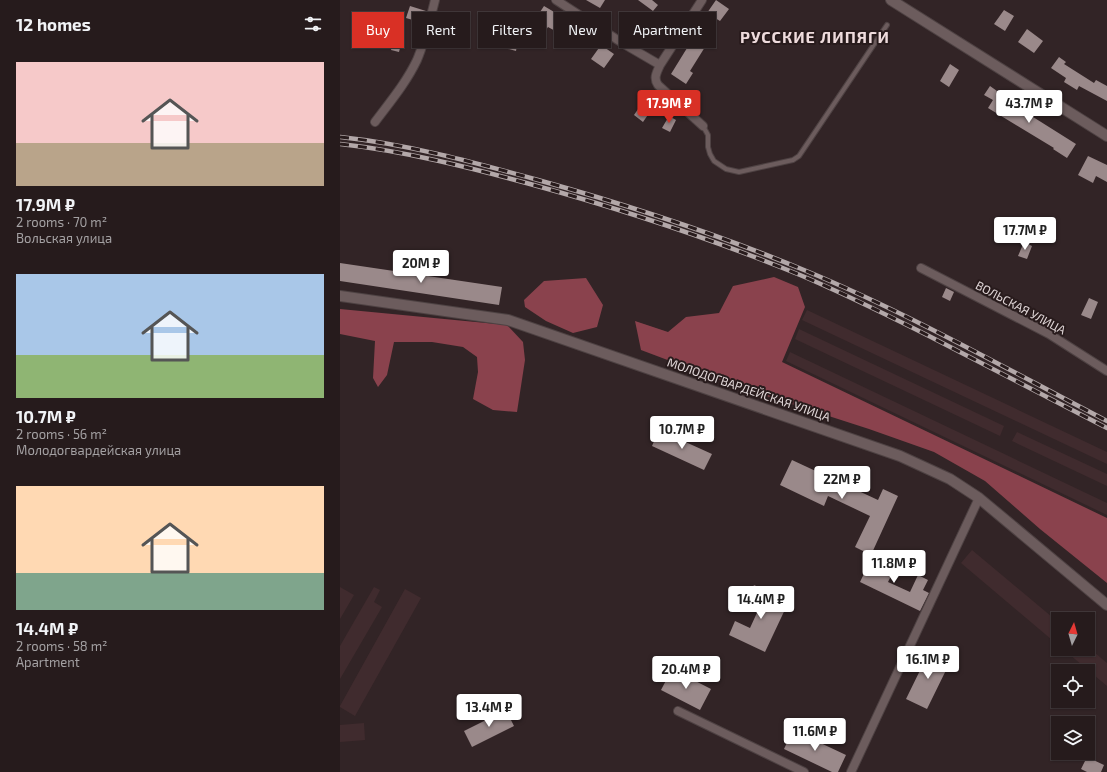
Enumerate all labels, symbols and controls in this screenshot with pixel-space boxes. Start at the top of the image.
chip: Buy [352,12,404,48]
chip: Rent [412,12,470,48]
chip: Filters [478,12,546,48]
chip: New [554,12,611,48]
chip: Apartment [619,12,716,48]
icon: filters [302,13,324,35]
text: 12 homes [16,14,91,34]
district label: РУССКИЕ ЛИПЯГИ [740,27,890,46]
icon: home [134,88,206,160]
pin: 17.9M ₽ [632,90,706,124]
pin: 43.7M ₽ [992,90,1066,124]
text: 17.9M ₽ [646,95,692,111]
text: 43.7M ₽ [1005,95,1053,111]
text: 17.9M ₽ [16,194,75,214]
text: 2 rooms · 70 m² [16,214,107,230]
pin: 17.7M ₽ [988,217,1062,251]
text: 17.7M ₽ [1003,222,1047,238]
text: Вольская улица [16,230,112,246]
pin: 20M ₽ [393,250,449,284]
text: 20M ₽ [402,255,440,271]
street label: ВОЛЬСКАЯ УЛИЦА [974,277,1069,337]
icon: home [134,300,206,372]
street label: МОЛОДОГВАРДЕЙСКАЯ УЛИЦА [666,354,833,424]
text: 10.7M ₽ [16,406,76,426]
pin: 10.7M ₽ [645,416,719,450]
text: 10.7M ₽ [659,421,705,437]
text: 2 rooms · 56 m² [16,426,107,442]
text: Молодогвардейская улица [16,442,181,458]
pin: 22M ₽ [814,466,870,500]
text: 22M ₽ [823,471,861,487]
icon: home [134,512,206,584]
pin: 11.8M ₽ [857,550,931,584]
text: 11.8M ₽ [872,555,916,571]
pin: 14.4M ₽ [724,586,798,620]
text: 14.4M ₽ [737,591,785,607]
north arrow [1051,612,1095,656]
map controls [1051,612,1095,760]
text: 14.4M ₽ [16,618,78,638]
text: 2 rooms · 58 m² [16,638,107,654]
pin: 16.1M ₽ [891,646,965,680]
text: 16.1M ₽ [906,651,950,667]
text: Apartment [16,654,80,670]
pin: 20.4M ₽ [649,656,723,690]
text: 20.4M ₽ [661,661,711,677]
button: locate [1051,664,1095,708]
pin: 13.4M ₽ [452,694,526,728]
text: 13.4M ₽ [466,699,512,715]
button: layers [1051,716,1095,760]
pin: 11.6M ₽ [778,718,852,752]
text: 11.6M ₽ [793,723,837,739]

